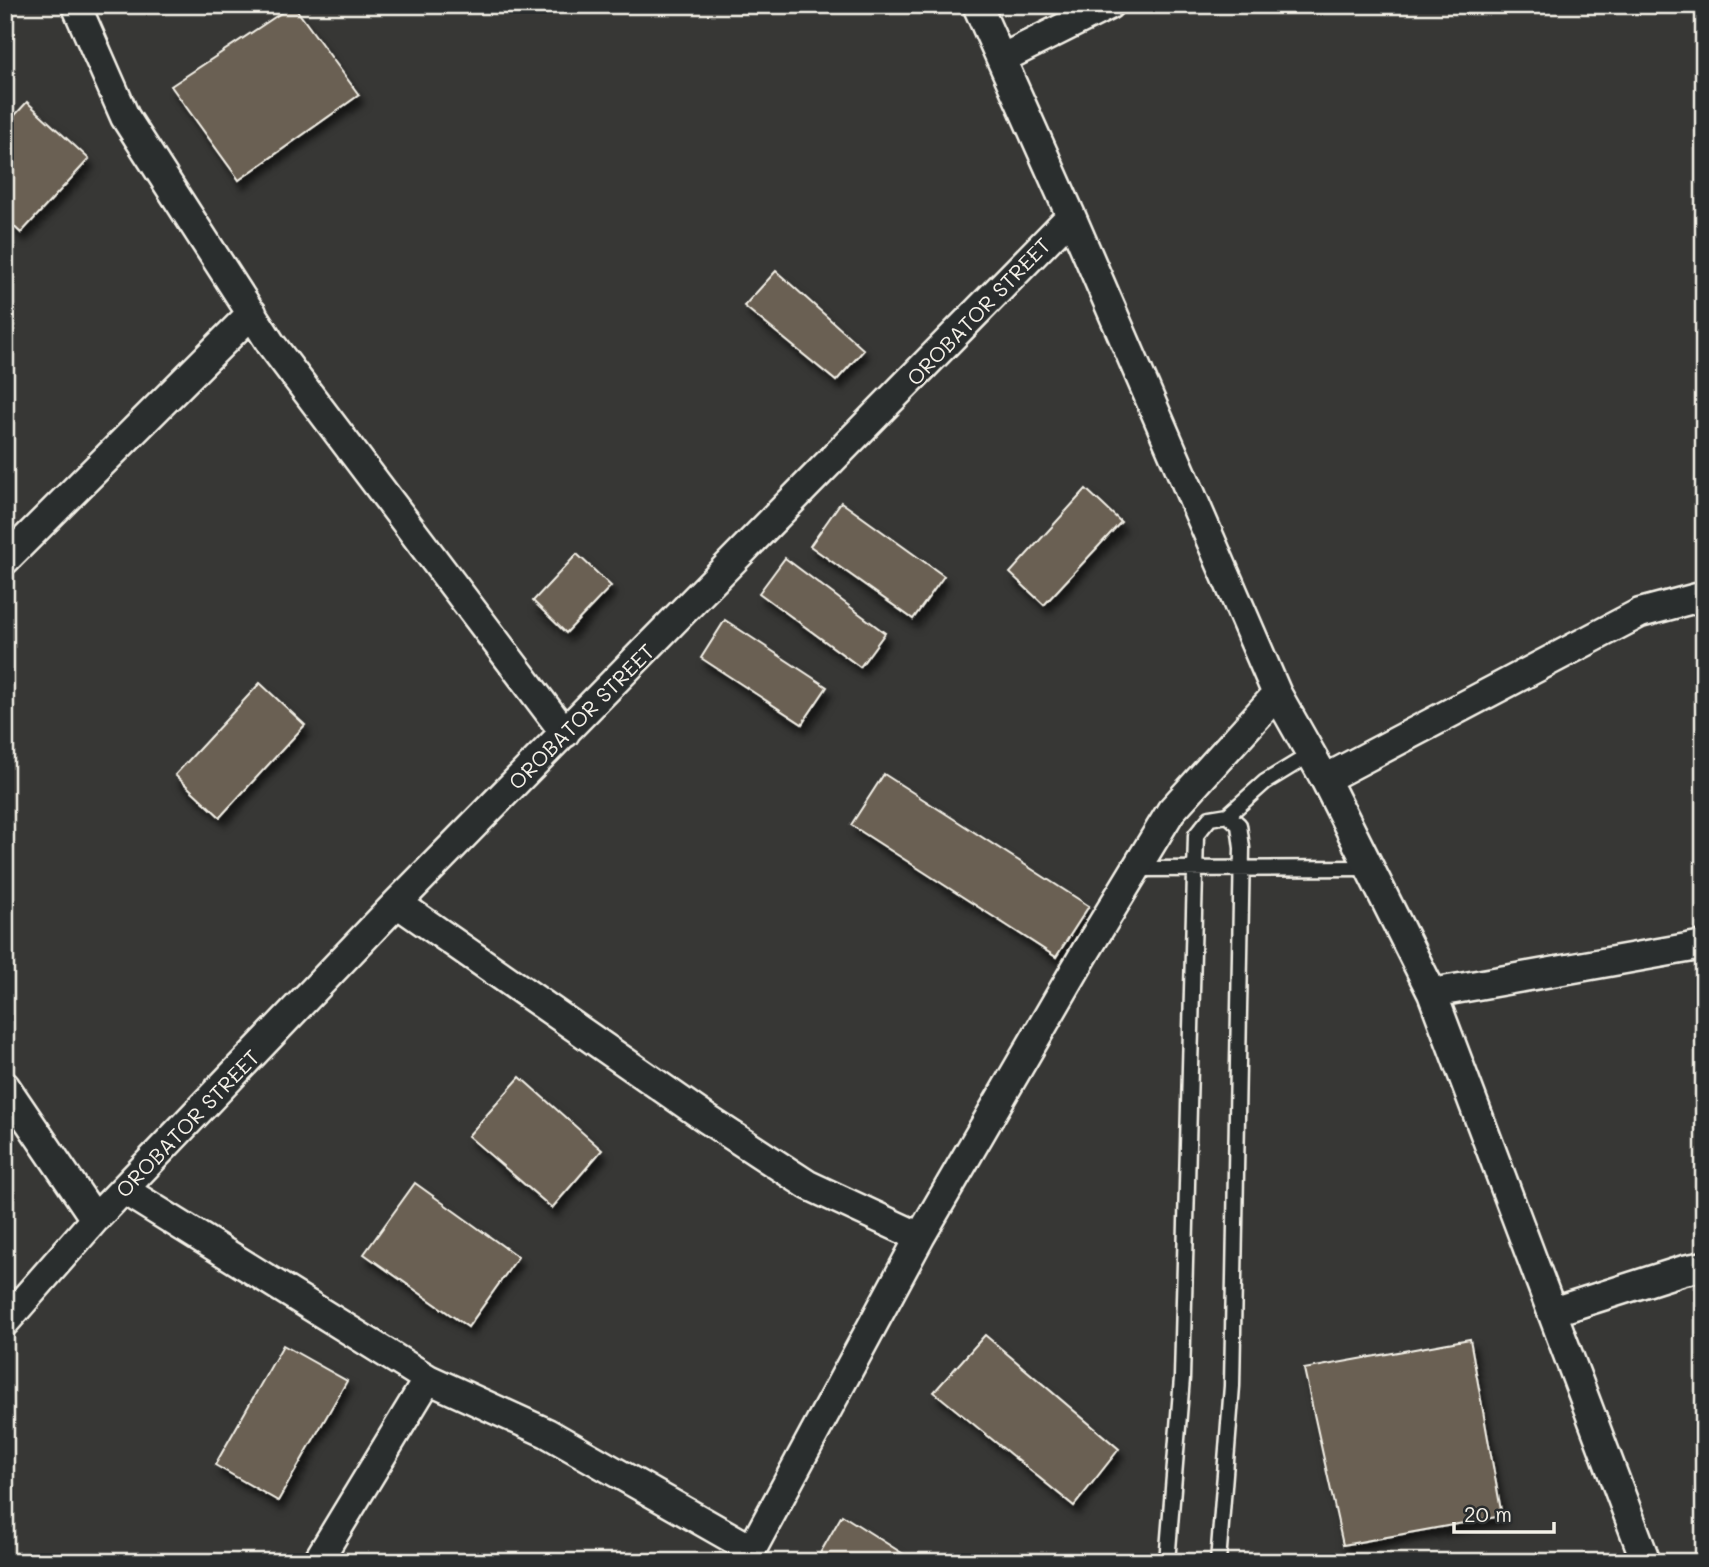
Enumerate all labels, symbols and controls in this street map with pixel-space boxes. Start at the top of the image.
street label: OROBATOR STREET [900,231,1056,391]
street label: OROBATOR STREET [502,637,660,795]
street label: OROBATOR STREET [109,1043,265,1203]
scale bar [1454,1490,1553,1534]
text: 20 m [1464,1500,1512,1527]

